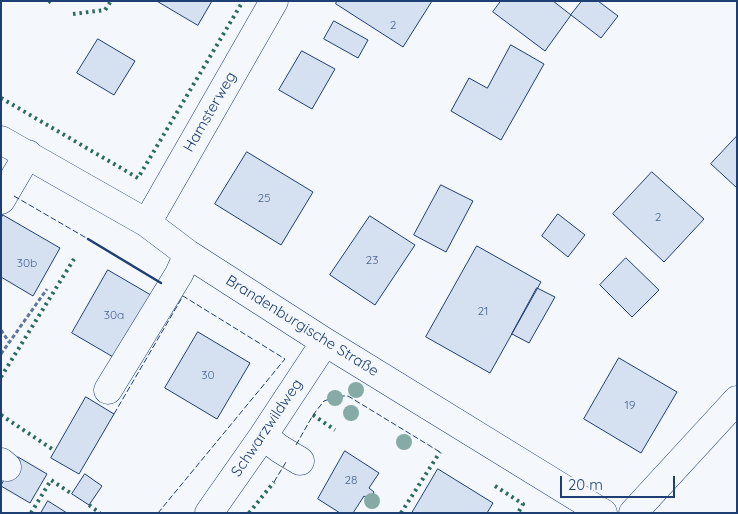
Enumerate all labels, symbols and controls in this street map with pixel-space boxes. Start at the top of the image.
house number: 2 [390,18,396,32]
street label: Hamsterweg [180,69,240,155]
house number: 25 [257,191,271,205]
house number: 2 [655,210,661,224]
house number: 23 [366,253,378,267]
house number: 30b [17,256,37,270]
street label: Brandenburgische Straße [222,272,382,380]
house number: 21 [477,304,489,318]
house number: 30a [104,308,124,322]
house number: 30 [201,368,215,382]
street label: Schwarzwildweg [228,376,306,480]
house number: 19 [624,398,636,412]
scale bar [563,466,678,498]
house number: 28 [344,473,358,487]
text: 20 m [568,475,603,494]

